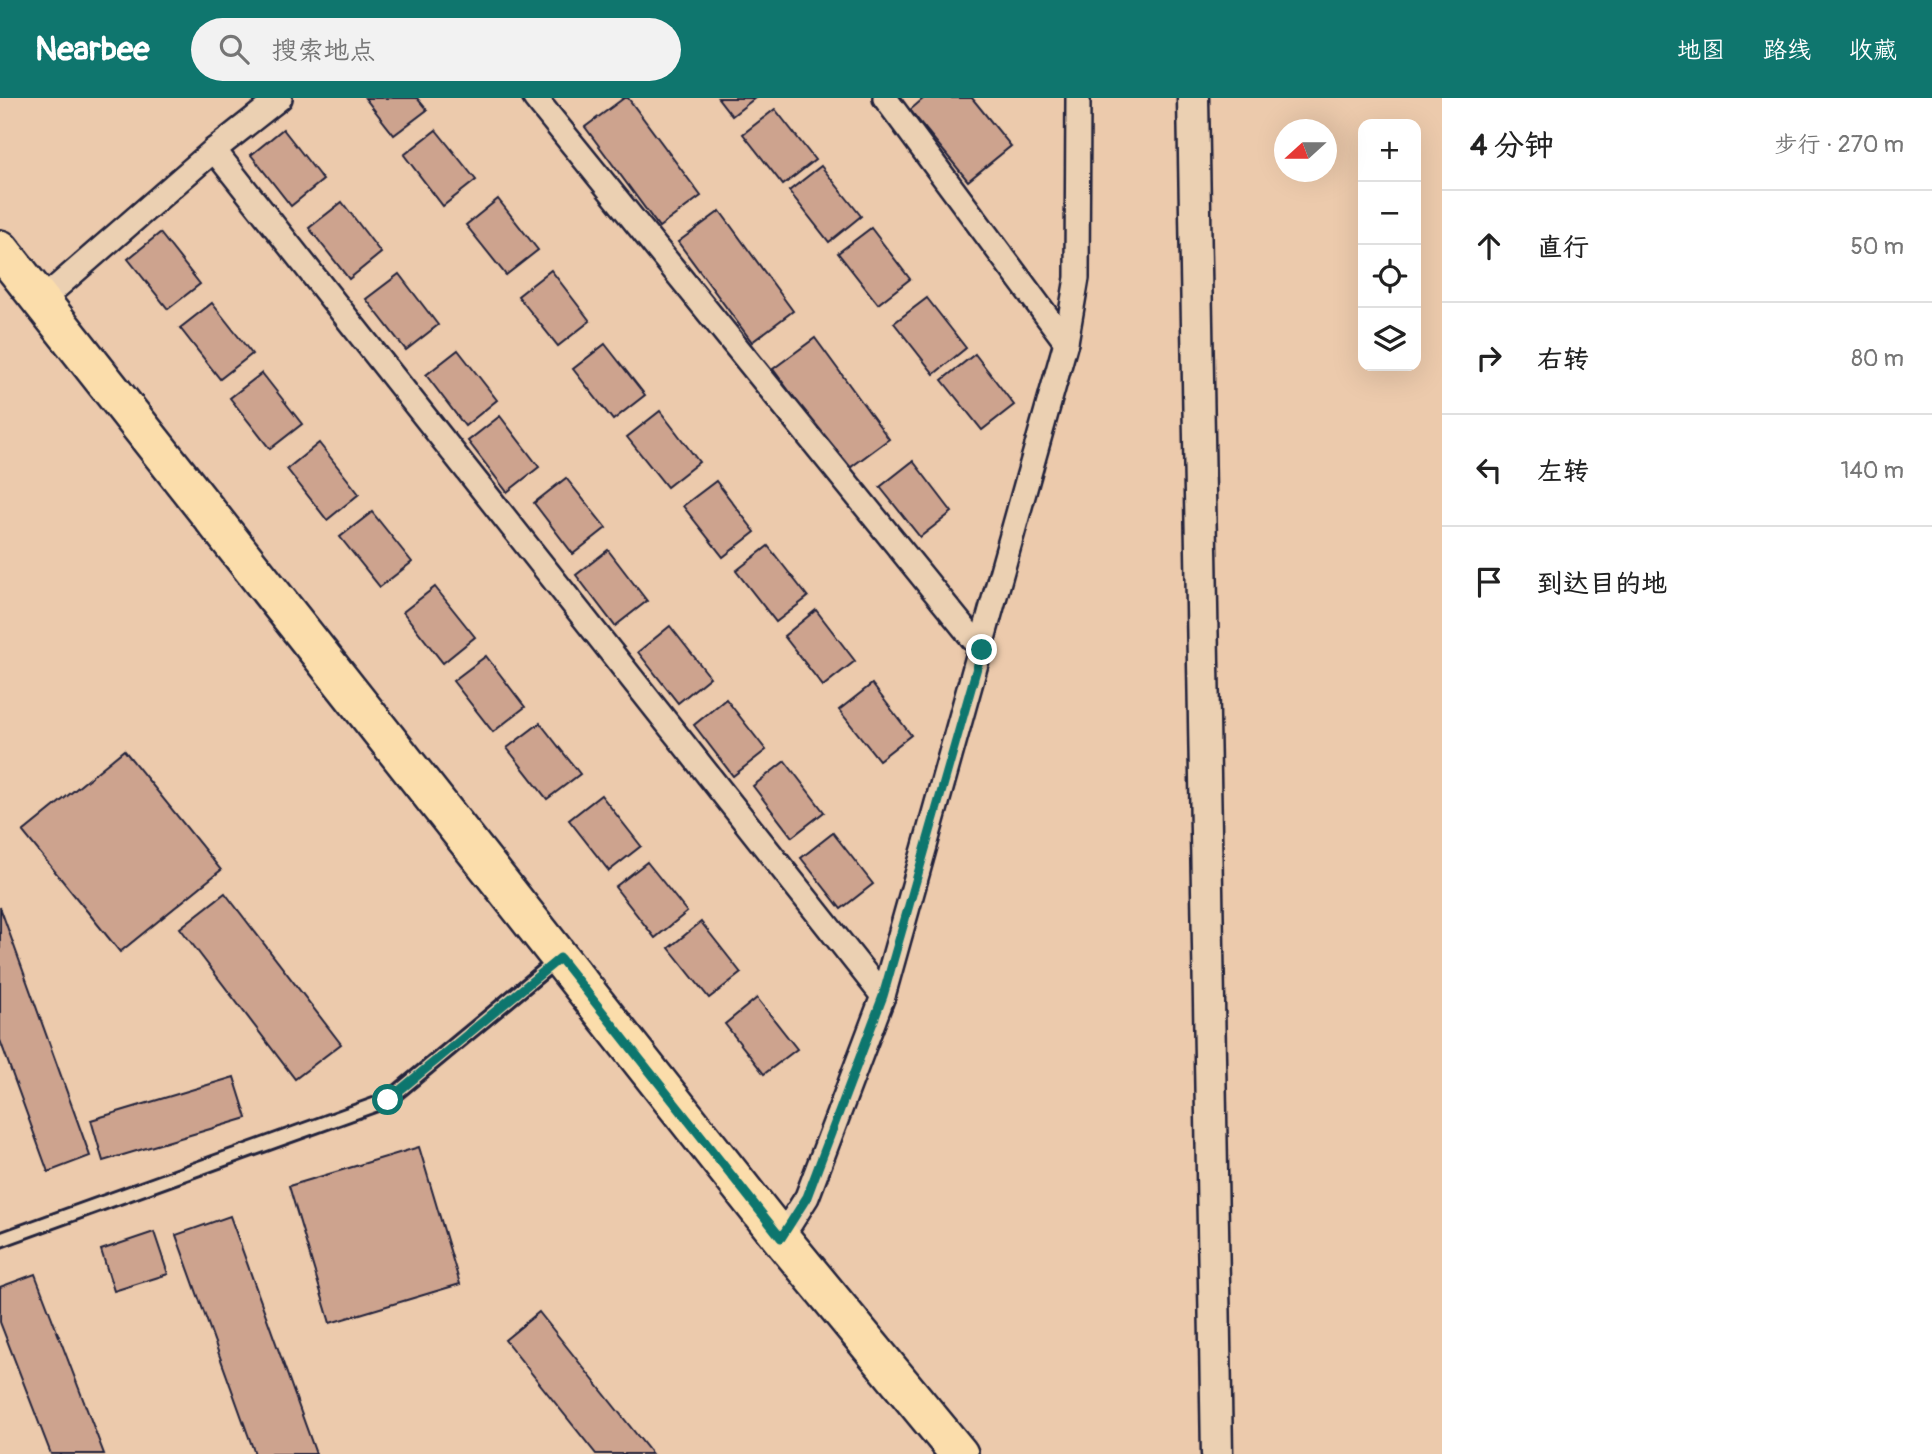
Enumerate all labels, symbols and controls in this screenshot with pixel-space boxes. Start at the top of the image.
search box [191,18,681,81]
text: Nearbee [35,29,149,70]
icon: search [215,30,253,68]
text: 搜索地点 [271,35,375,67]
text: 地图 [1677,36,1725,65]
text: 路线 [1763,36,1811,65]
text: 收藏 [1849,36,1897,65]
north arrow [1274,119,1337,182]
map controls [1358,119,1421,371]
button: + [1358,119,1421,182]
text: 4 分钟 [1470,127,1554,164]
text: 步行 · 270 m [1774,130,1904,159]
button: − [1358,182,1421,245]
icon: ahead [1470,227,1508,265]
text: 直行 [1537,232,1589,264]
text: 50 m [1850,232,1904,261]
button: locate [1358,245,1421,308]
button: layers [1358,308,1421,371]
icon: right [1470,339,1508,377]
text: 右转 [1537,344,1589,376]
text: 80 m [1851,344,1904,373]
icon: left [1470,451,1508,489]
text: 左转 [1537,456,1589,488]
text: 140 m [1841,456,1904,485]
icon: arrive [1470,563,1508,601]
text: 到达目的地 [1537,568,1667,600]
route end [966,634,997,665]
route start [372,1084,403,1115]

